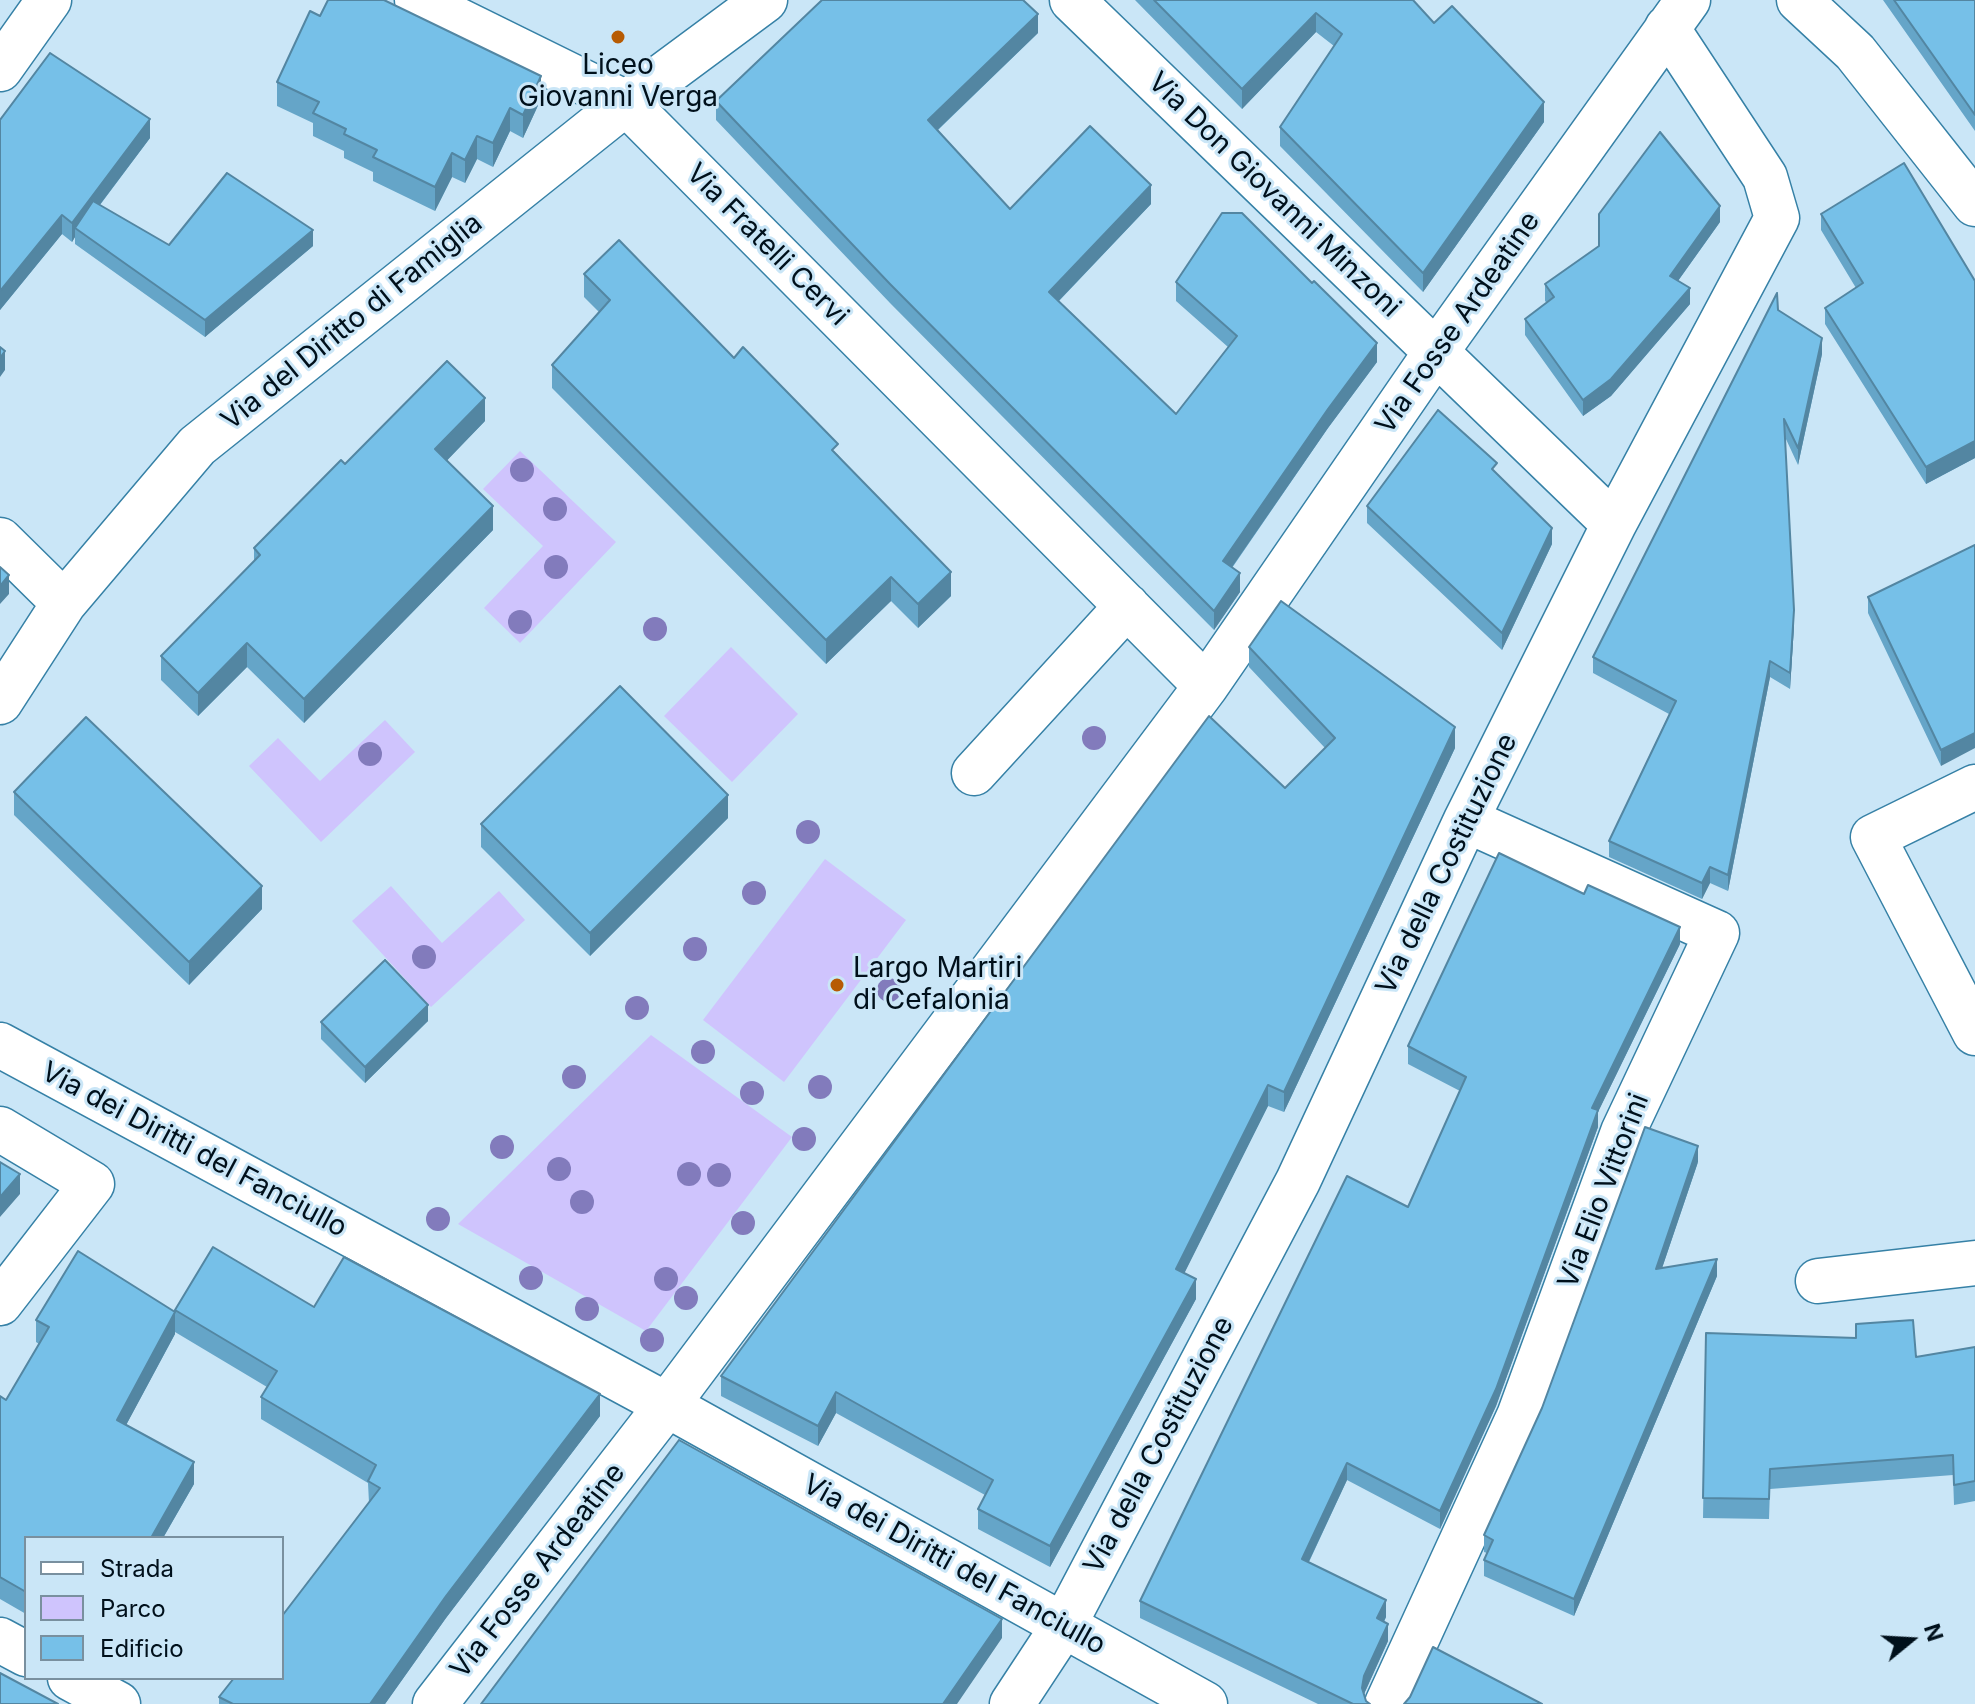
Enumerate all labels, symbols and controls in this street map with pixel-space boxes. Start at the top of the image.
marker: Liceo Giovanni Verga [609,28,627,46]
place label: Liceo Giovanni Verga [518,49,718,115]
street label: Via Don Giovanni Minzoni [1141,66,1407,324]
street label: Via Fratelli Cervi [679,157,855,333]
street label: Via del Diritto di Famiglia [215,206,489,438]
street label: Via Fosse Ardeatine [1369,206,1547,440]
street label: Via della Costituzione [1369,728,1525,1000]
place label: Largo Martiri di Cefalonia [853,952,1022,1018]
marker: Largo Martiri di Cefalonia [828,976,846,994]
street label: Via dei Diritti del Fanciullo [36,1055,352,1245]
street label: Via Elio Vittorini [1551,1089,1657,1293]
street label: Via della Costituzione [1077,1311,1241,1579]
street label: Via Fosse Ardeatine [444,1457,632,1685]
street label: Via dei Diritti del Fanciullo [797,1468,1111,1662]
legend [24,1536,284,1680]
text: Strada [100,1554,174,1583]
text: Parco [100,1594,166,1623]
north arrow [1871,1600,1951,1680]
text: N [1919,1621,1949,1645]
text: Edificio [100,1634,184,1663]

